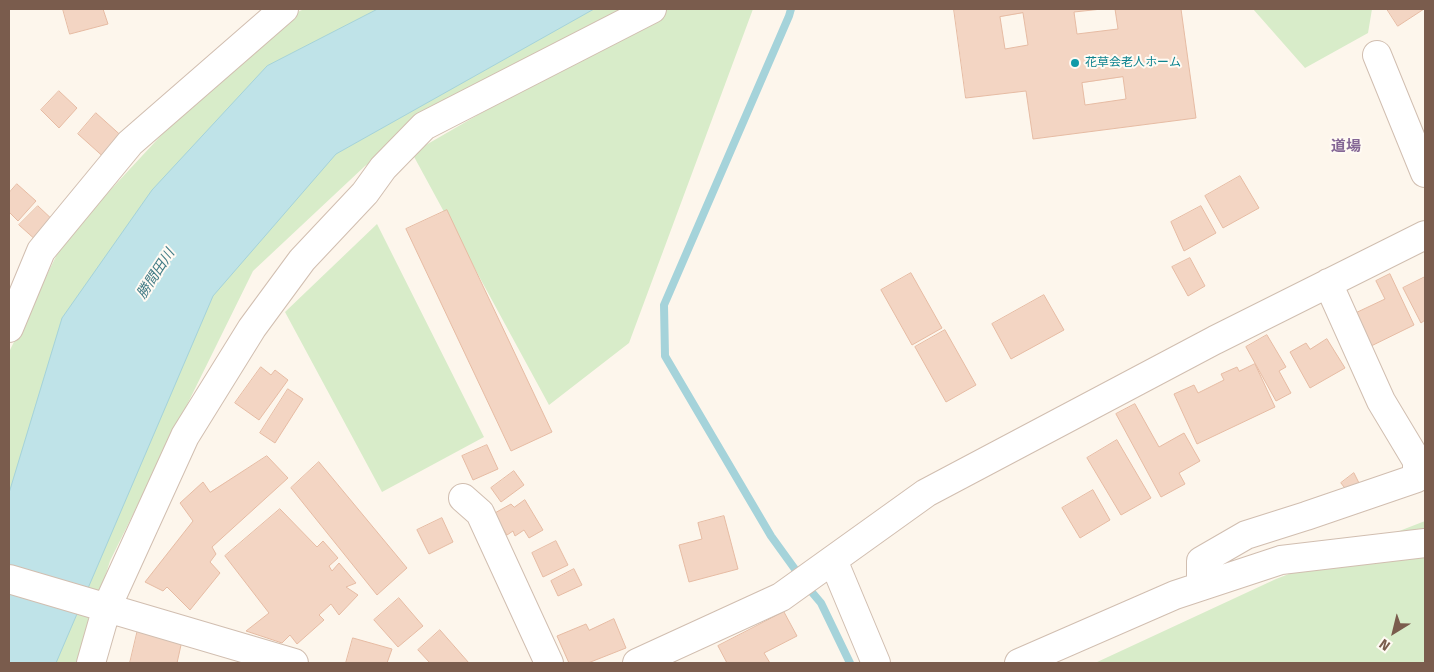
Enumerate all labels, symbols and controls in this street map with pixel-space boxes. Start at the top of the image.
place label: 花草会老人ホーム [1085,56,1181,70]
marker: 花草会老人ホーム [1069,57,1081,69]
district label: 道場 [1331,138,1361,156]
water label: 勝間田川 [134,246,178,302]
north arrow [1369,607,1419,657]
text: N [1376,635,1394,654]

